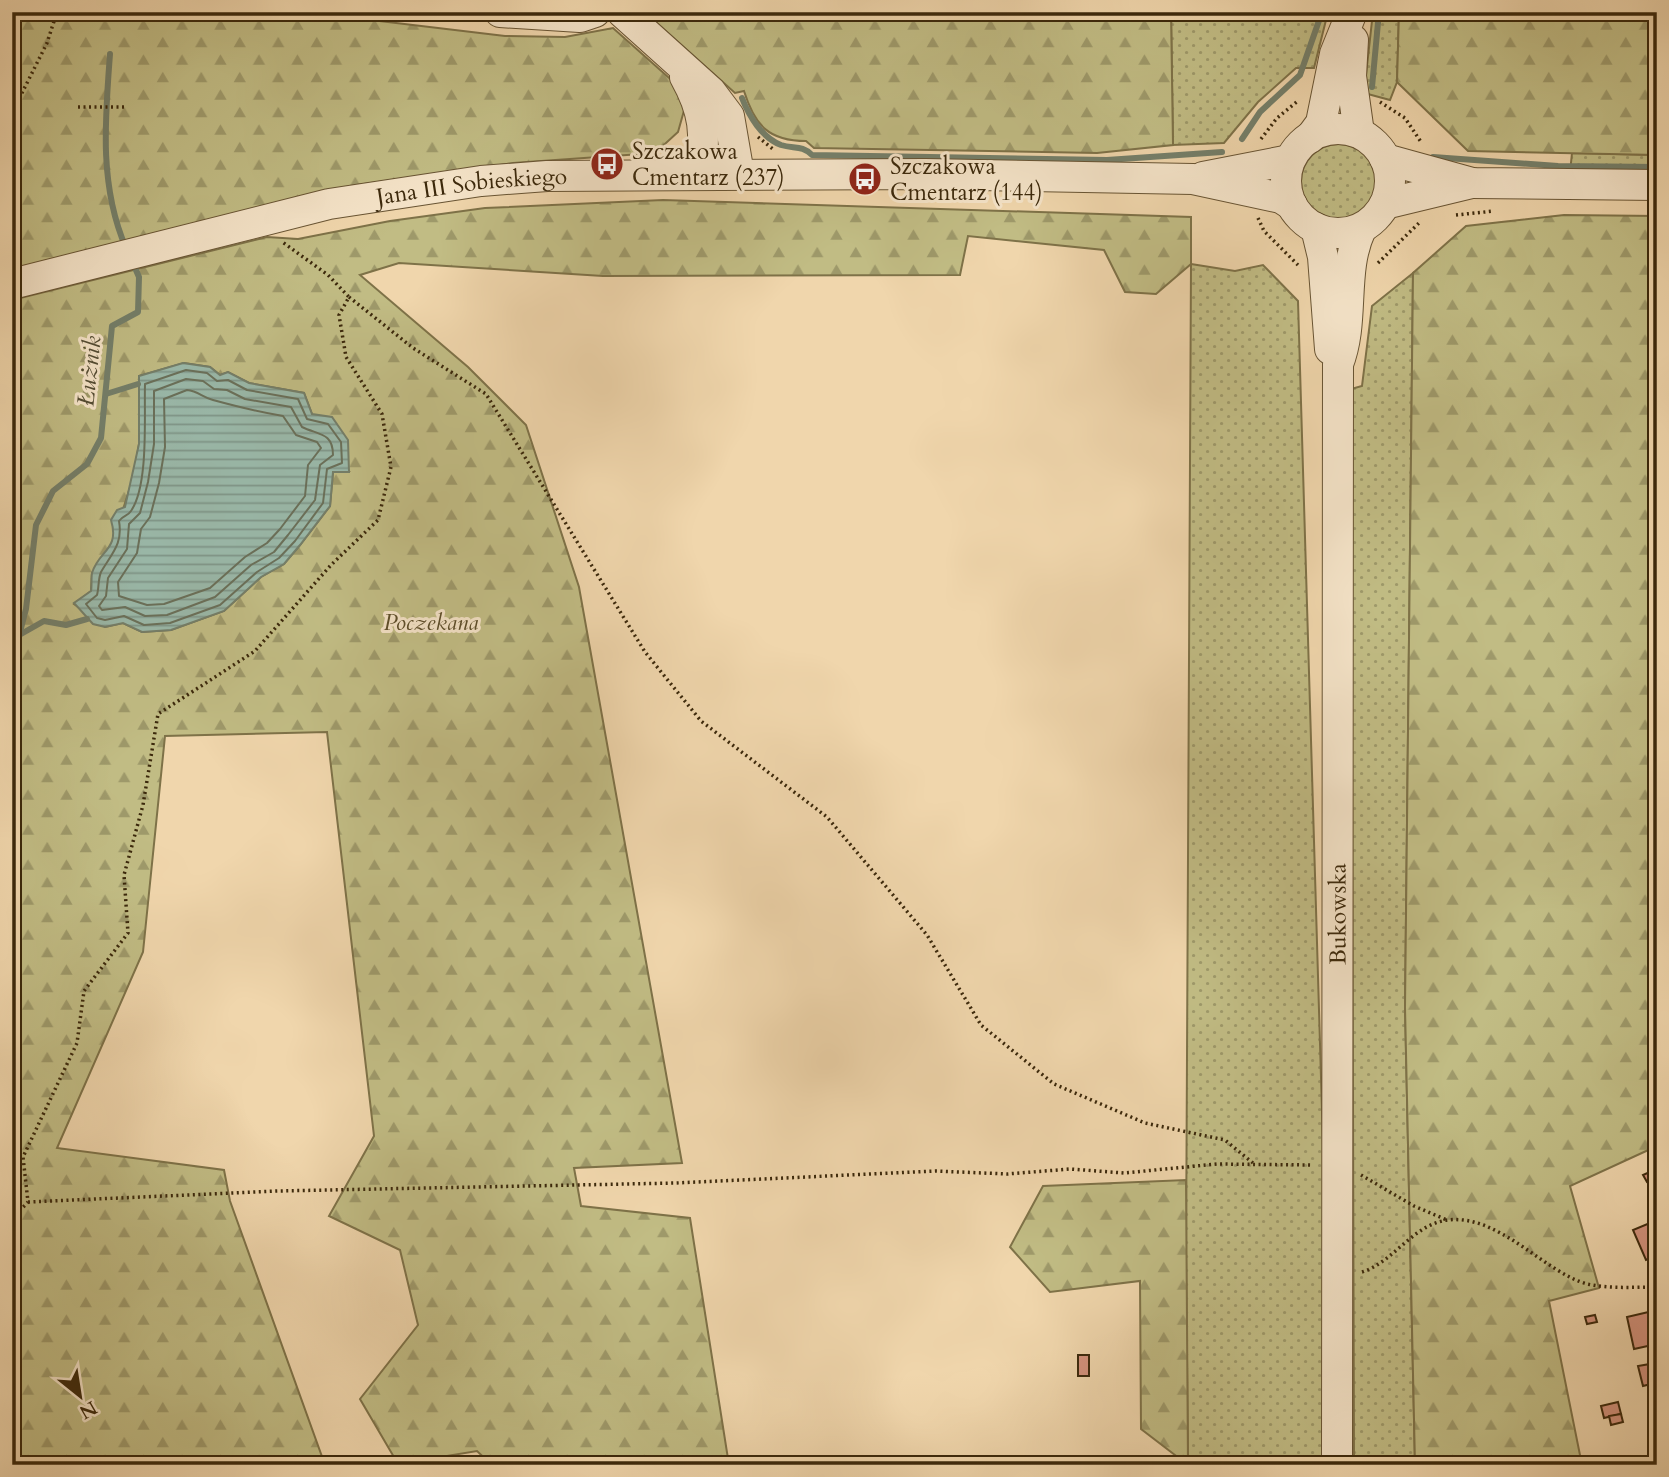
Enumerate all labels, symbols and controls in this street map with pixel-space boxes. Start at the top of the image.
place label: Szczakowa Cmentarz (237) [632,136,785,193]
bus stop icon: Szczakowa Cmentarz (237) [588,145,626,183]
place label: Szczakowa Cmentarz (144) [890,151,1043,208]
bus stop icon: Szczakowa Cmentarz (144) [846,160,884,198]
street label: Jana III Sobieskiego [371,161,567,213]
water label: Łużnik [69,334,110,408]
park label: Poczekana [383,607,479,638]
street label: Bukowska [1322,863,1354,965]
north arrow [46,1362,116,1432]
text: N [74,1394,102,1425]

